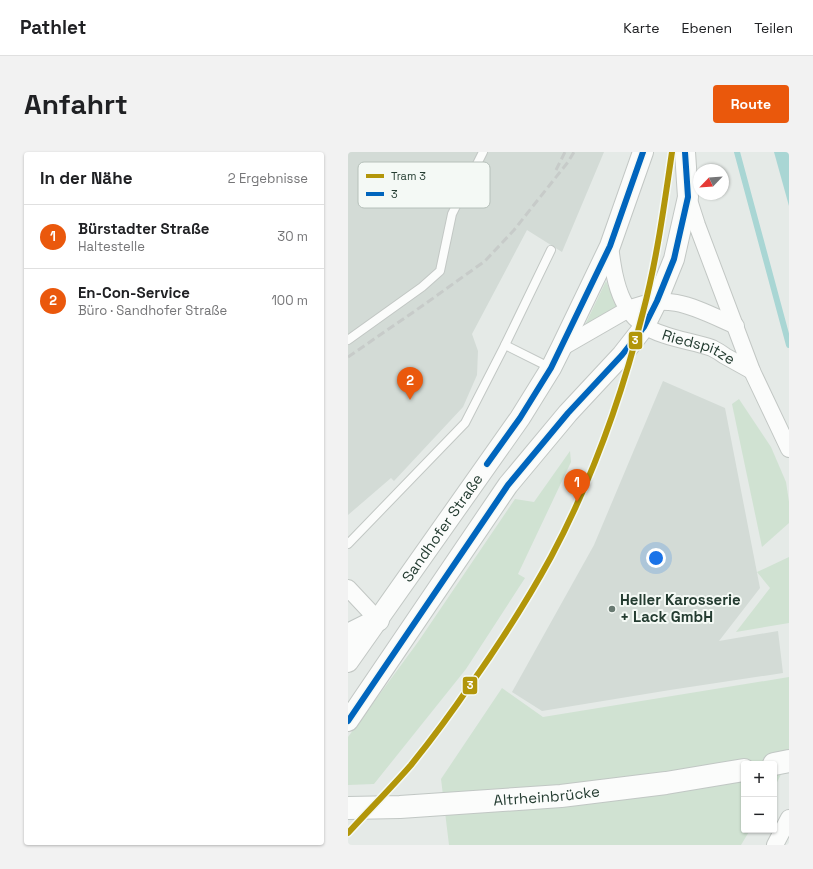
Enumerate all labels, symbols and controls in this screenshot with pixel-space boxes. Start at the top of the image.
text: Pathlet [20,15,86,40]
text: Karte [623,19,660,37]
text: Ebenen [682,19,732,37]
text: Teilen [754,19,793,37]
button: Route [713,85,789,123]
text: Anfahrt [24,86,128,122]
legend [358,162,490,208]
north arrow [693,164,729,200]
text: In der Nähe [40,167,132,189]
text: Tram 3 [391,169,426,183]
text: 2 Ergebnisse [228,170,308,187]
text: 3 [391,187,398,201]
text: Bürstadter Straße [78,219,209,238]
text: 1 [50,228,56,245]
text: 30 m [277,228,308,245]
text: Haltestelle [78,238,145,255]
text: En-Con-Service [78,283,190,302]
text: 2 [49,292,57,309]
text: 100 m [271,292,308,309]
text: Büro · Sandhofer Straße [78,302,227,319]
street label: Riedspitze [660,325,739,369]
line badge: 3 [628,331,643,350]
text: 3 [632,333,639,347]
pin: 2 [397,367,423,400]
pin: 1 [564,469,590,502]
street label: Sandhofer Straße [397,470,487,585]
your location [646,548,666,568]
place label: Heller Karosserie + Lack GmbH [620,590,741,626]
marker: Heller Karosserie + Lack GmbH [607,604,617,614]
line badge: 3 [462,676,478,695]
text: 3 [467,678,474,692]
map controls [741,761,777,833]
button: + [741,761,777,797]
street label: Altrheinbrücke [493,781,601,810]
button: − [741,797,777,833]

